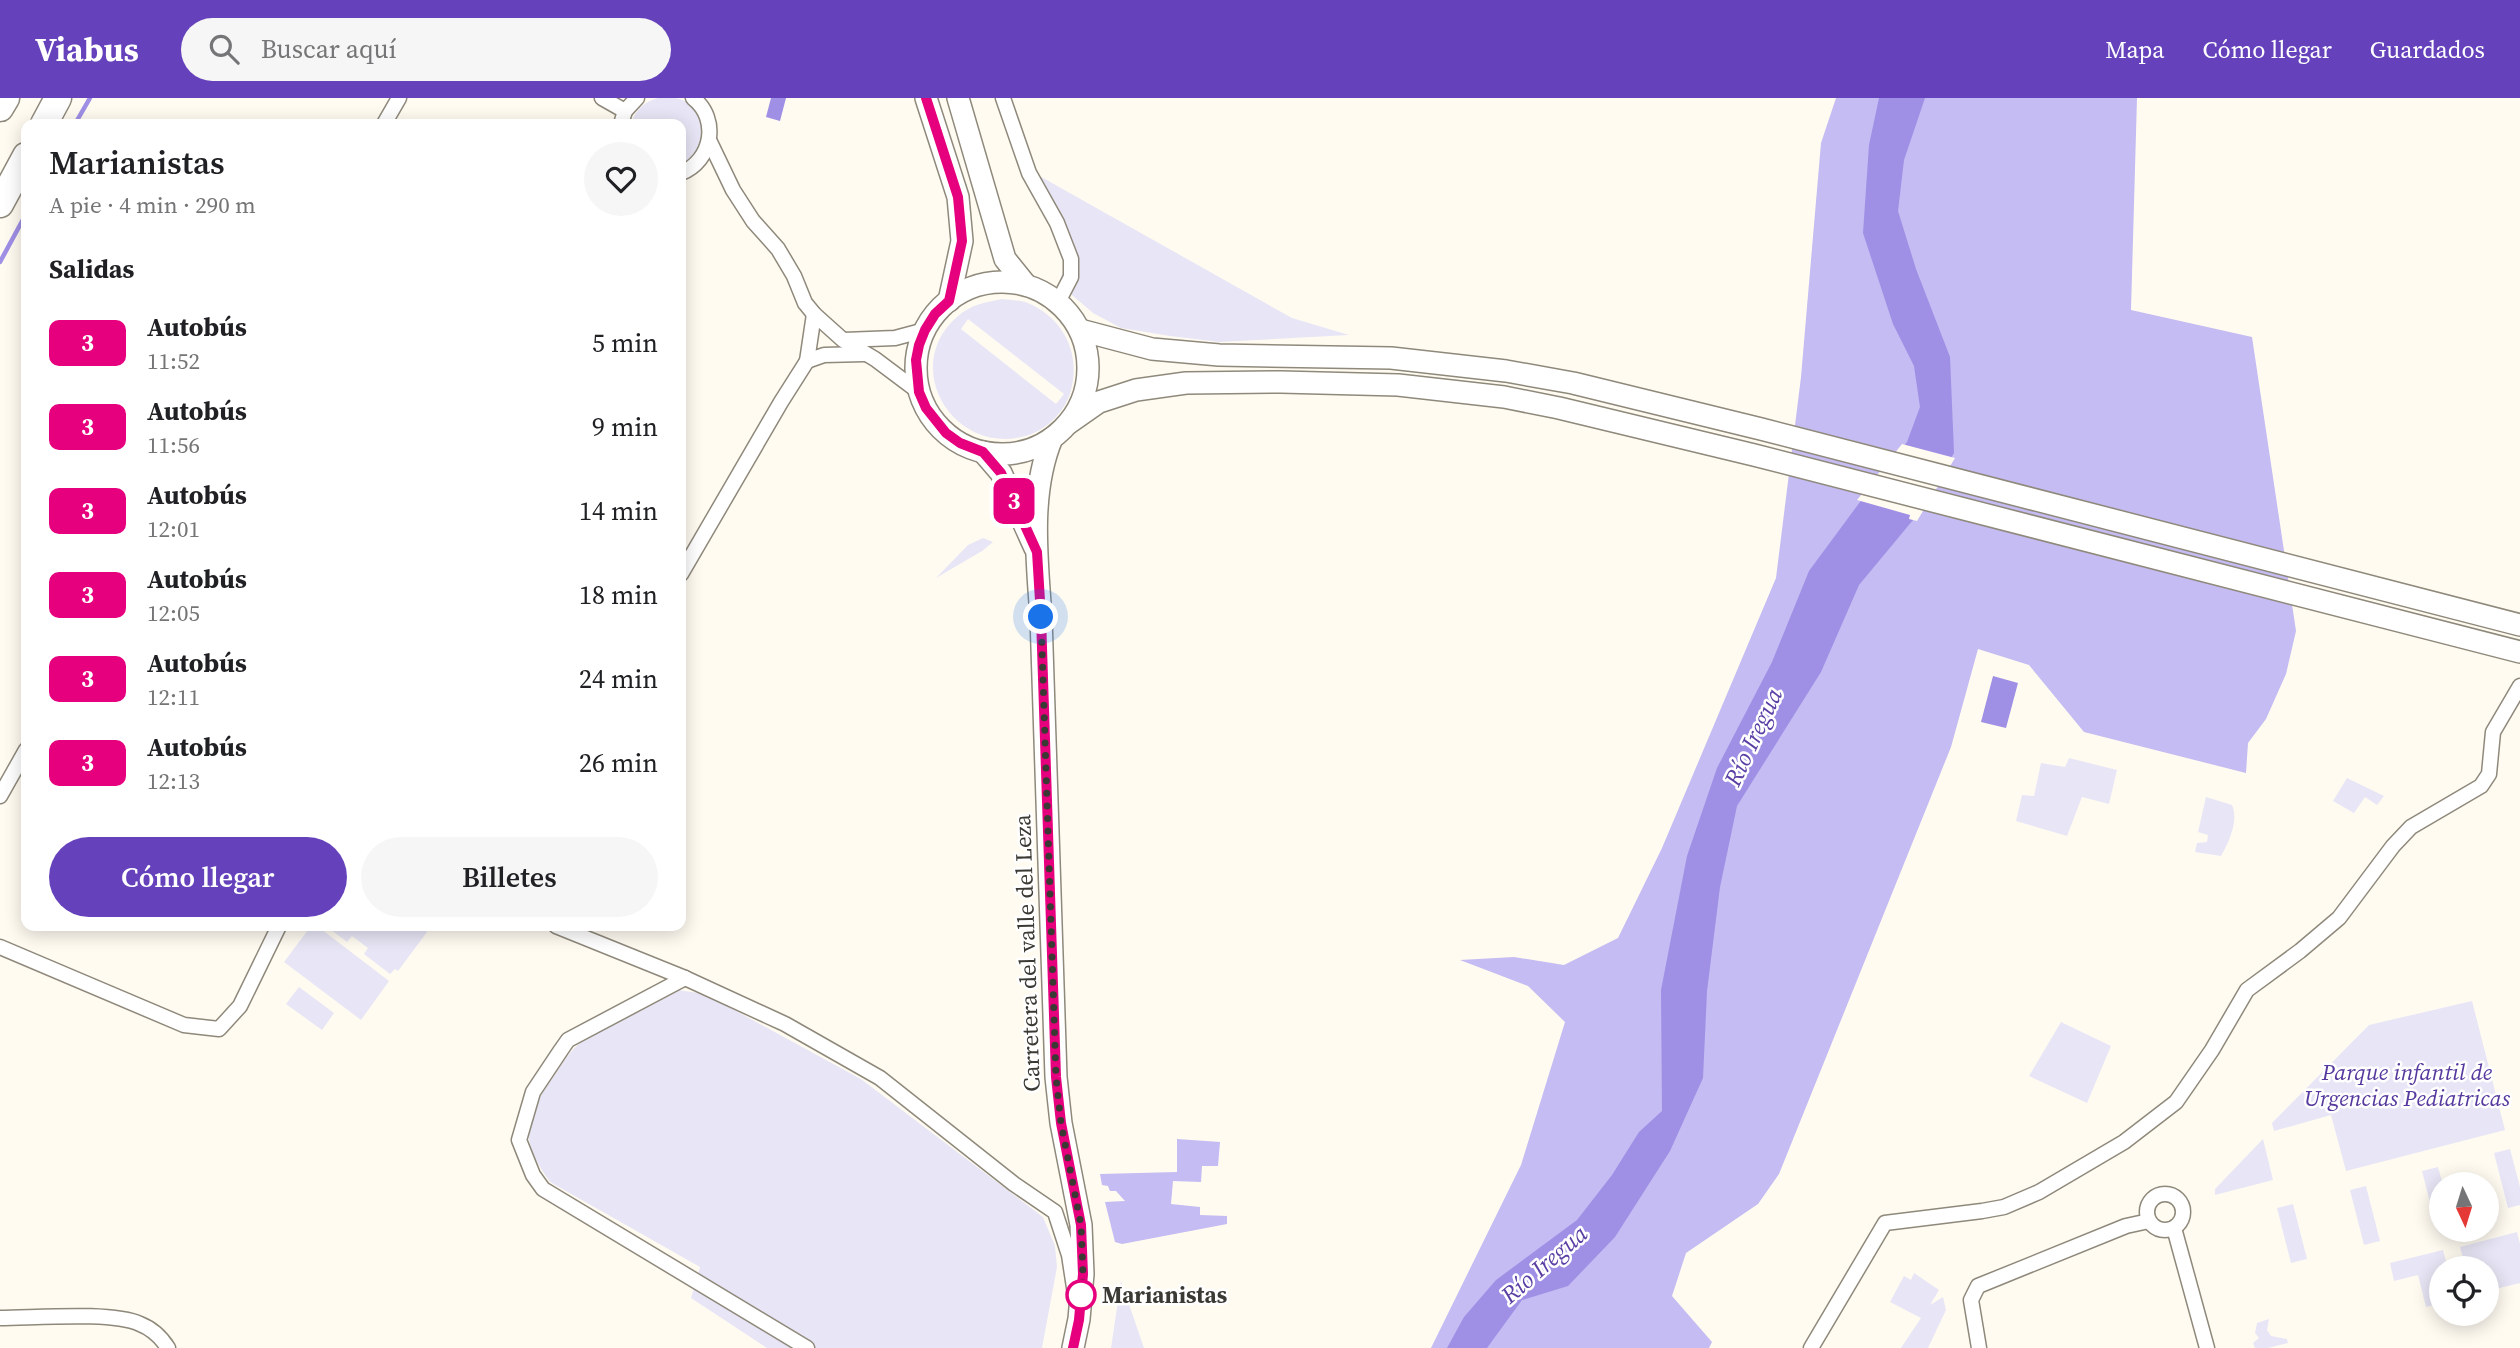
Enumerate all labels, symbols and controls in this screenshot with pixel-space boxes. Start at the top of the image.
search box [181,18,671,81]
text: Viabus [35,27,139,72]
icon: search [205,30,243,68]
text: Buscar aquí [261,31,397,67]
text: Mapa [2105,33,2164,66]
text: Cómo llegar [2202,33,2332,66]
text: Guardados [2370,33,2485,66]
text: Marianistas [49,140,225,185]
button: heart [584,142,658,216]
text: A pie · 4 min · 290 m [49,189,256,221]
text: Salidas [49,251,134,287]
text: Autobús [147,309,247,345]
text: 5 min [592,325,658,361]
text: 3 [81,326,94,359]
text: 11:52 [147,345,200,377]
text: Autobús [147,393,247,429]
text: 9 min [592,409,658,445]
text: 3 [81,410,94,443]
text: 11:56 [147,429,200,461]
text: Autobús [147,477,247,513]
line badge: 3 [991,478,1037,524]
text: 3 [1007,484,1021,517]
text: 14 min [579,493,658,529]
text: 3 [81,494,94,527]
text: 12:01 [147,513,200,545]
text: Autobús [147,561,247,597]
text: 18 min [579,577,658,613]
text: 3 [81,578,94,611]
text: 12:05 [147,597,200,629]
your location [1023,599,1058,634]
text: Autobús [147,645,247,681]
text: 24 min [579,661,658,697]
text: 3 [81,662,94,695]
text: 12:11 [147,681,200,713]
water label: Río Iregua [1715,682,1790,792]
text: Autobús [147,729,247,765]
text: 26 min [579,745,658,781]
text: 3 [81,746,94,779]
text: 12:13 [147,765,200,797]
street label: Carretera del valle del Leza [1006,813,1048,1092]
button: Cómo llegar [49,837,347,917]
button: Billetes [361,837,658,917]
park label: Parque infantil de Urgencias Pediatricas [2304,1056,2511,1114]
north arrow [2429,1172,2499,1242]
map controls [2429,1172,2499,1326]
water label: Río Iregua [1493,1217,1595,1311]
button: locate [2429,1256,2499,1326]
place label: Marianistas [1102,1279,1227,1311]
marker: Marianistas [1066,1280,1096,1310]

